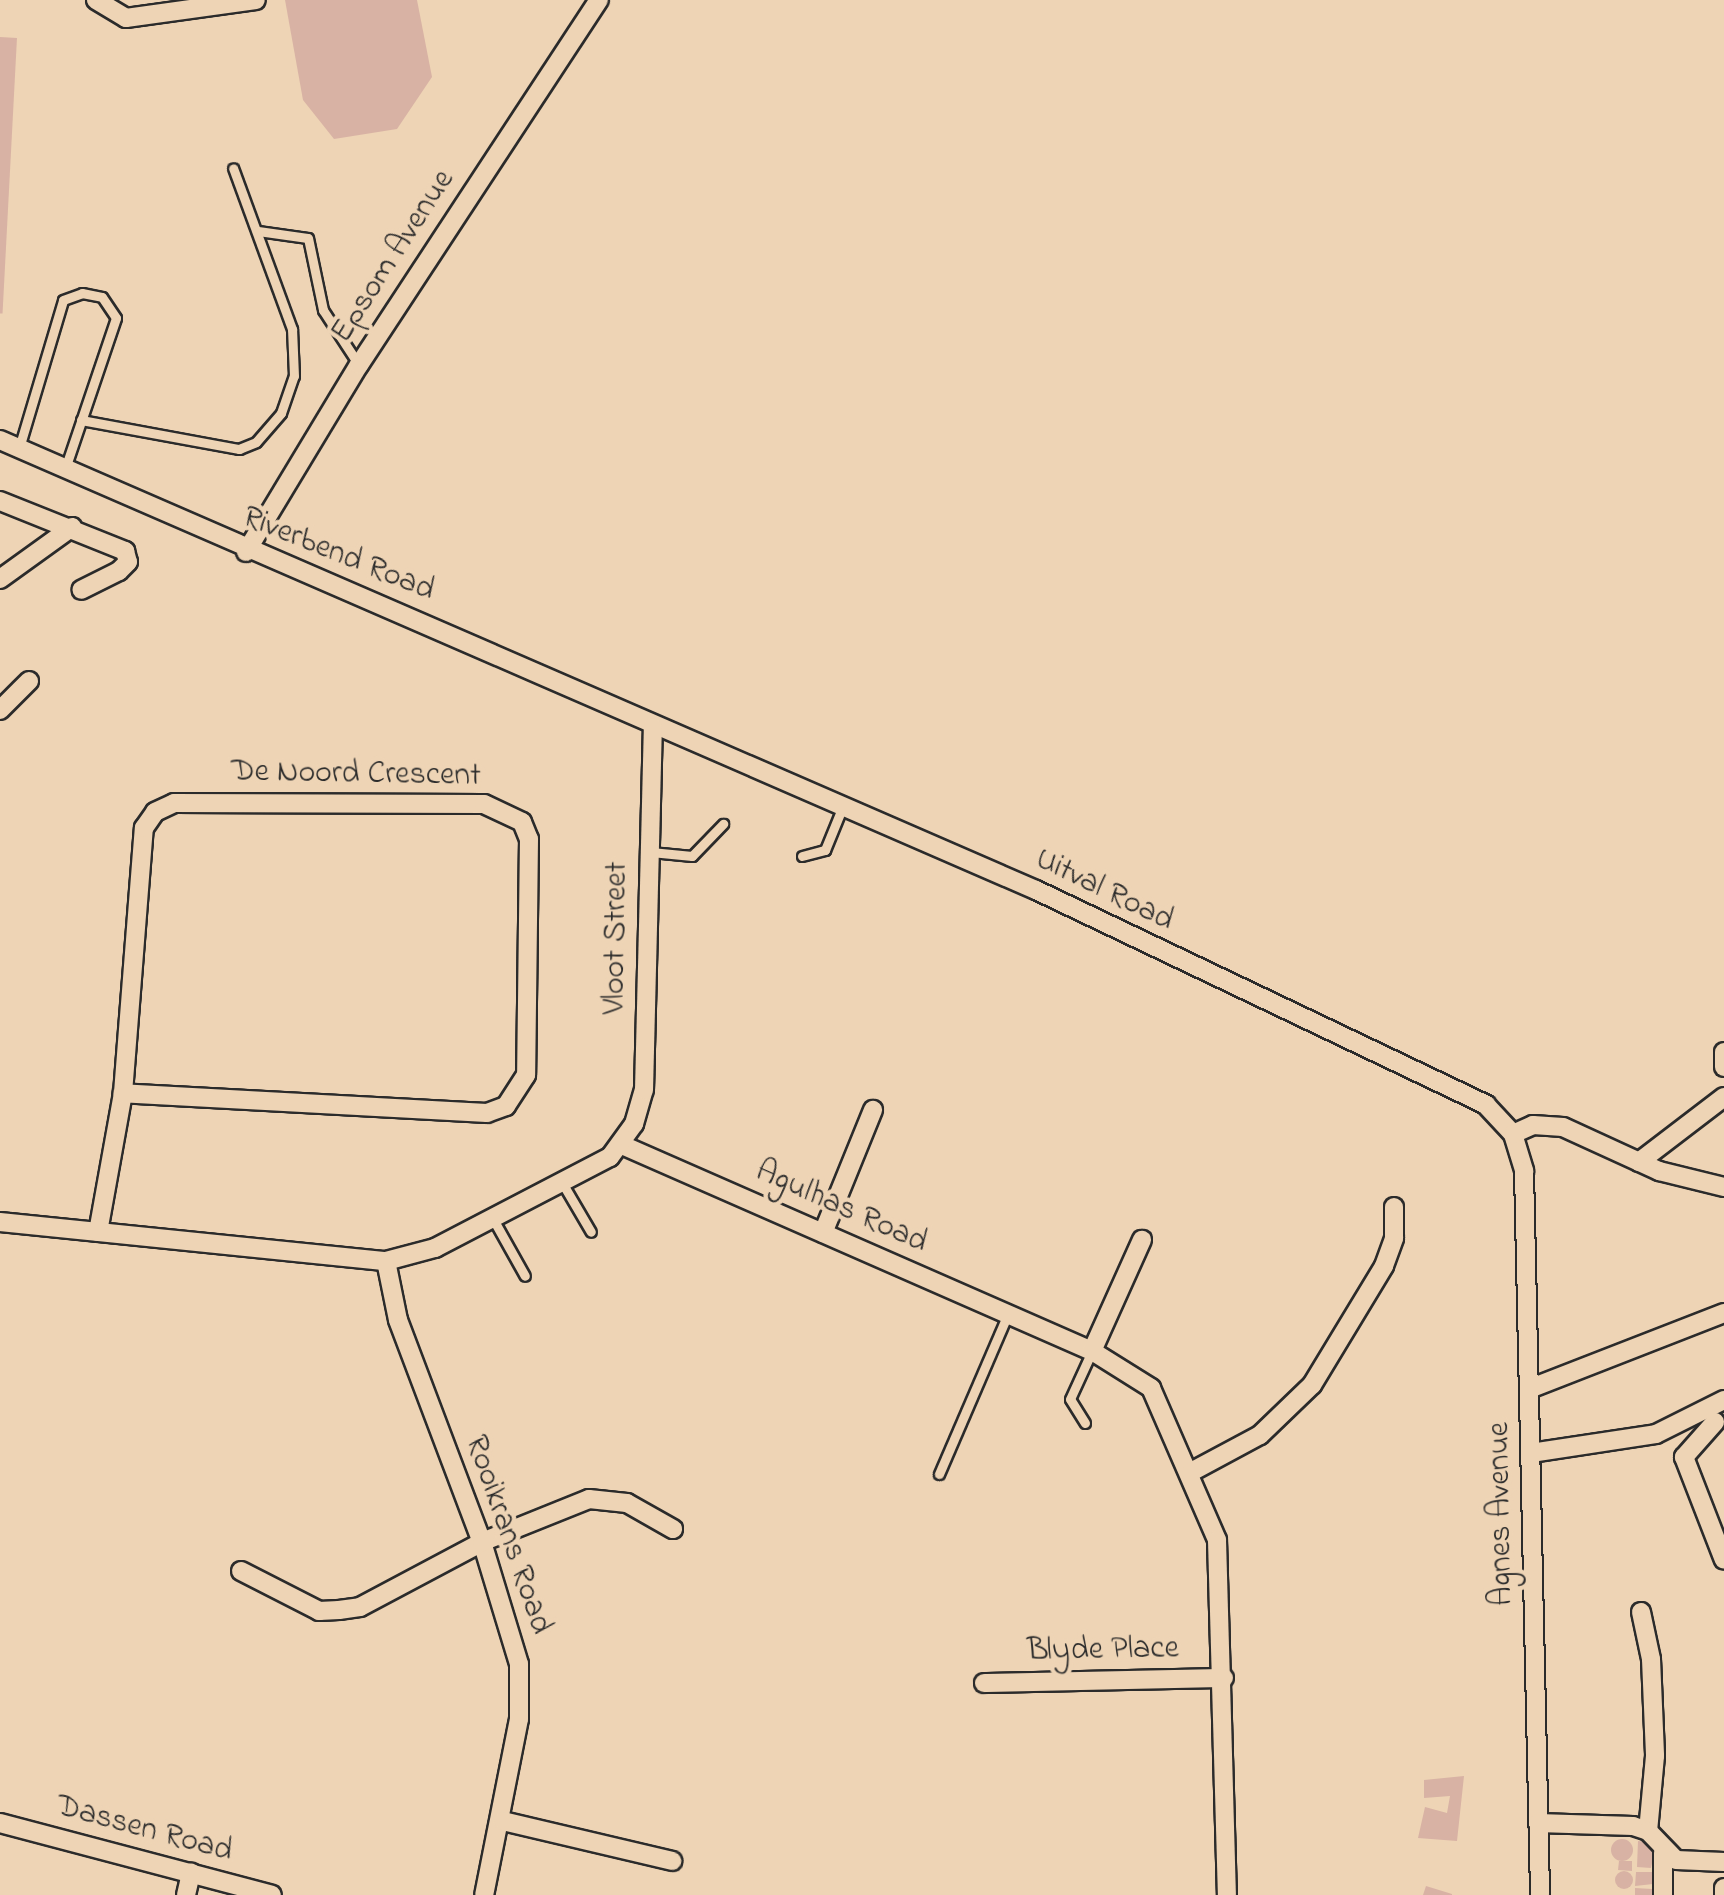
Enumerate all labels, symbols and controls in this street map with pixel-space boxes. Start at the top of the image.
street label: Epsom Avenue [324,163,464,351]
street label: Riverbend Road [236,499,440,611]
street label: De Noord Crescent [231,754,481,796]
street label: Uitval Road [1028,841,1180,941]
street label: Vloot Street [596,861,638,1015]
street label: Agulhas Road [749,1153,933,1263]
street label: Agnes Avenue [1481,1422,1523,1606]
street label: Rooikrans Road [455,1431,559,1639]
street label: Blyde Place [1027,1630,1179,1672]
street label: Dassen Road [52,1788,236,1872]

